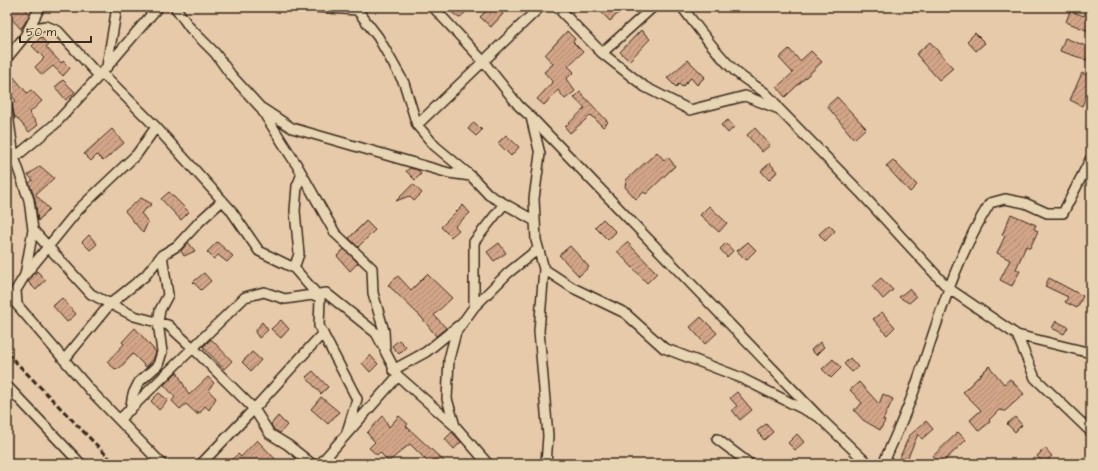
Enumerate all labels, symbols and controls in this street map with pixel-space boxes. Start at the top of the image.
scale bar [20,18,91,44]
text: 50 m [26,24,57,41]

